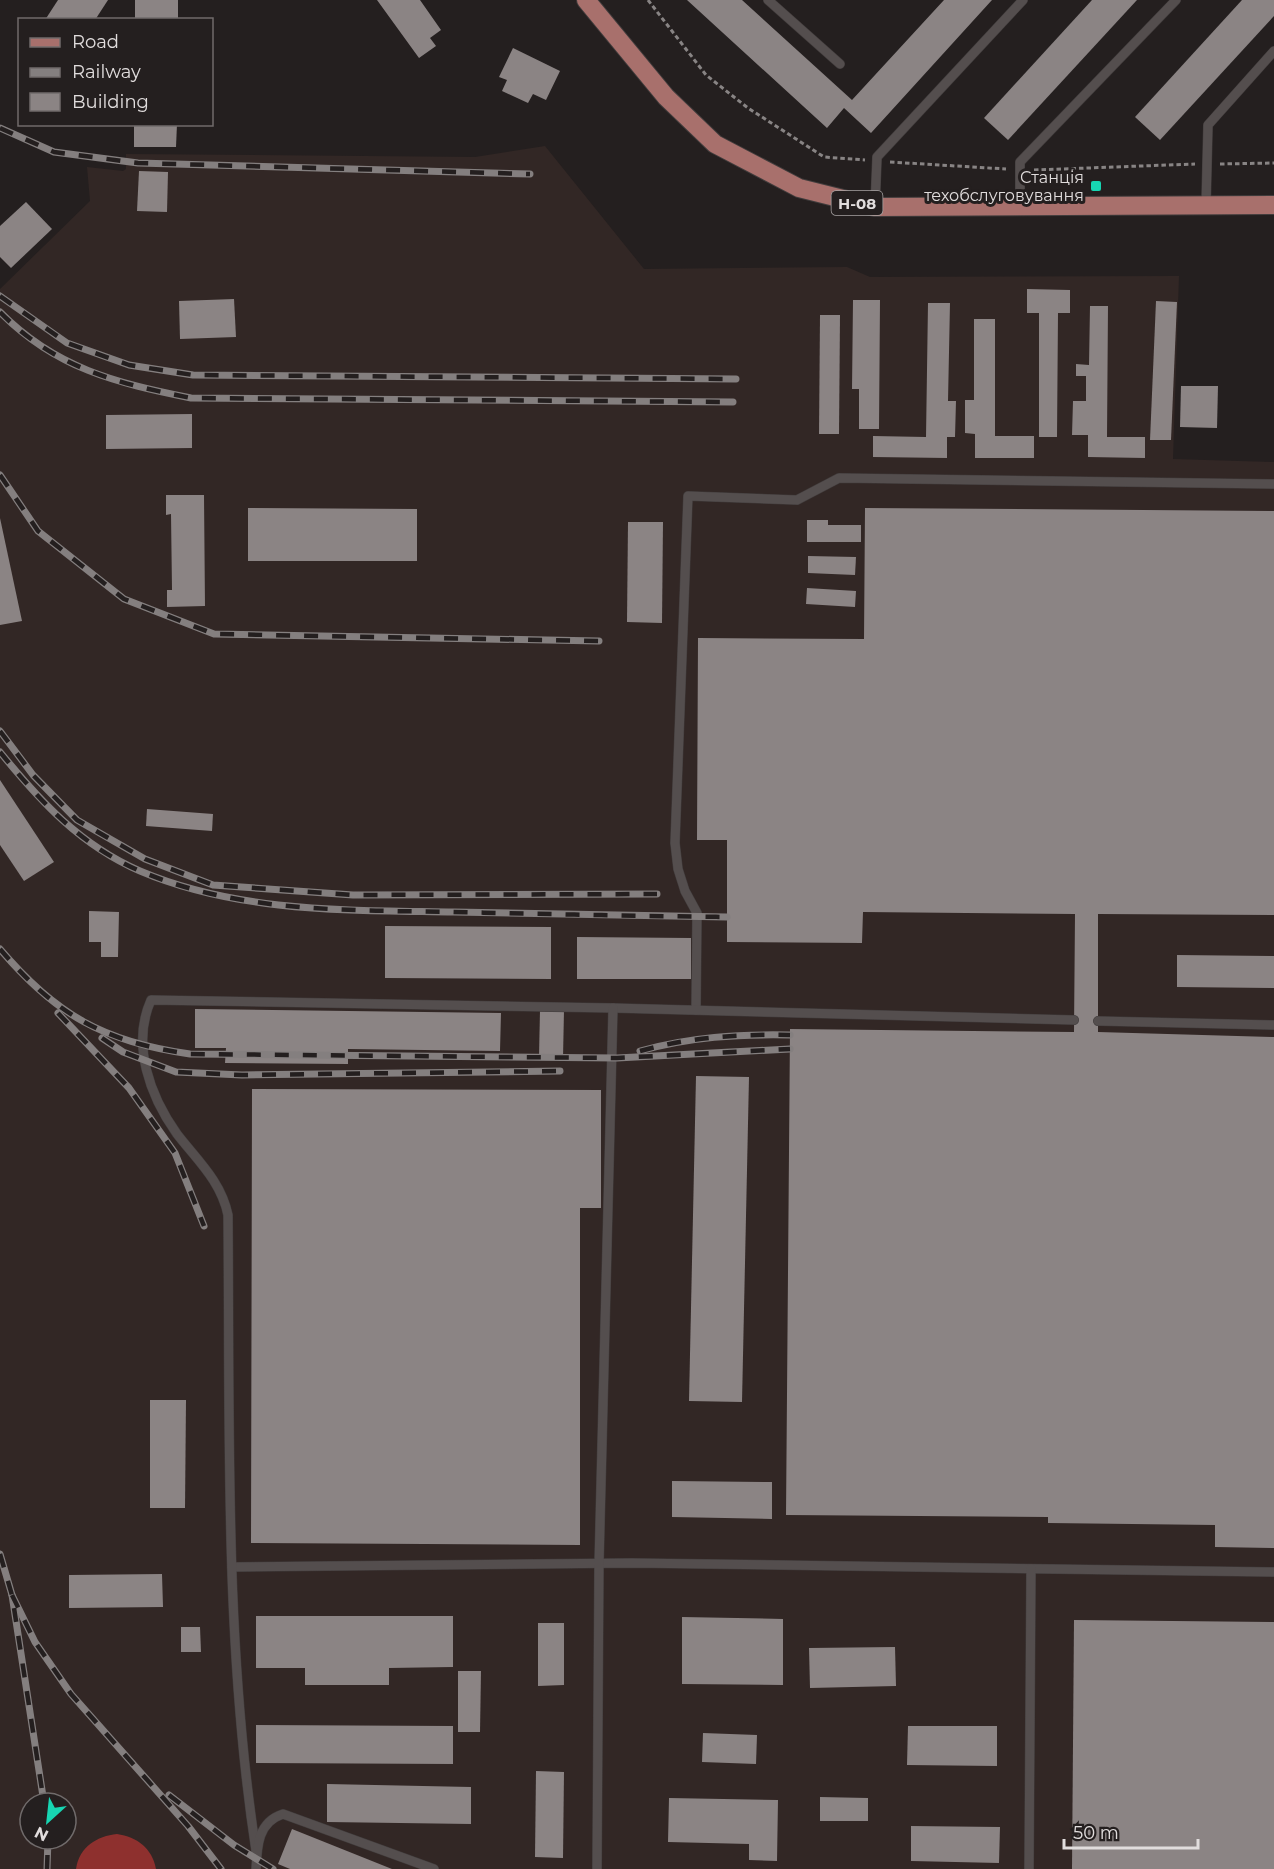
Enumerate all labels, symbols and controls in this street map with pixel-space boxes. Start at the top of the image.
legend [18,18,213,126]
text: Road [72,31,119,53]
text: Railway [72,61,141,83]
text: Building [72,91,149,113]
place label: Станція техобслуговування [924,168,1084,205]
marker: Станція техобслуговування [1089,179,1103,193]
road number: Н-08 [832,191,882,215]
north arrow [18,1791,78,1851]
scale bar [1064,1812,1198,1850]
text: 50 m [1073,1822,1119,1844]
text: N [31,1823,51,1845]

